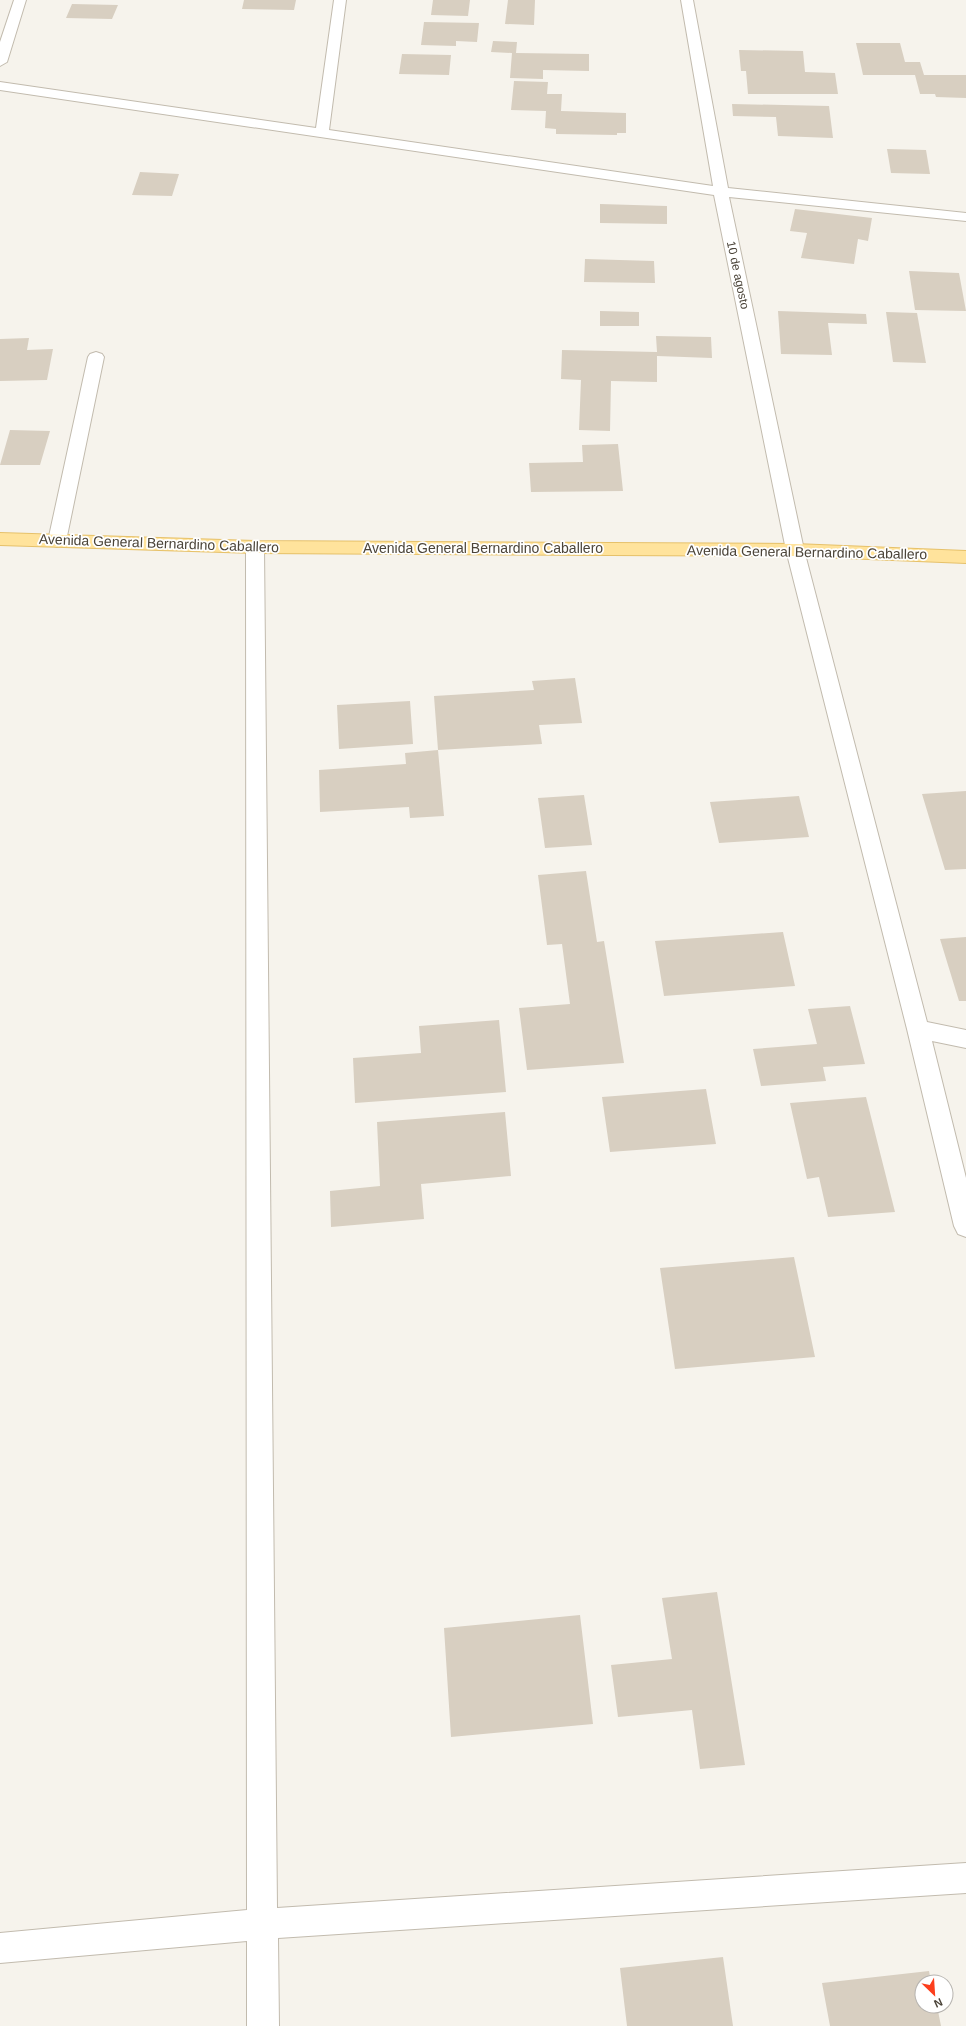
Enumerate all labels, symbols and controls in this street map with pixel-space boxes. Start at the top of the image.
street label: 10 de agosto [724,240,752,311]
street label: Avenida General Bernardino Caballero [39,531,280,555]
street label: Avenida General Bernardino Caballero [363,540,603,556]
street label: Avenida General Bernardino Caballero [687,542,927,562]
north arrow [914,1974,954,2014]
text: N [932,1996,944,2010]

